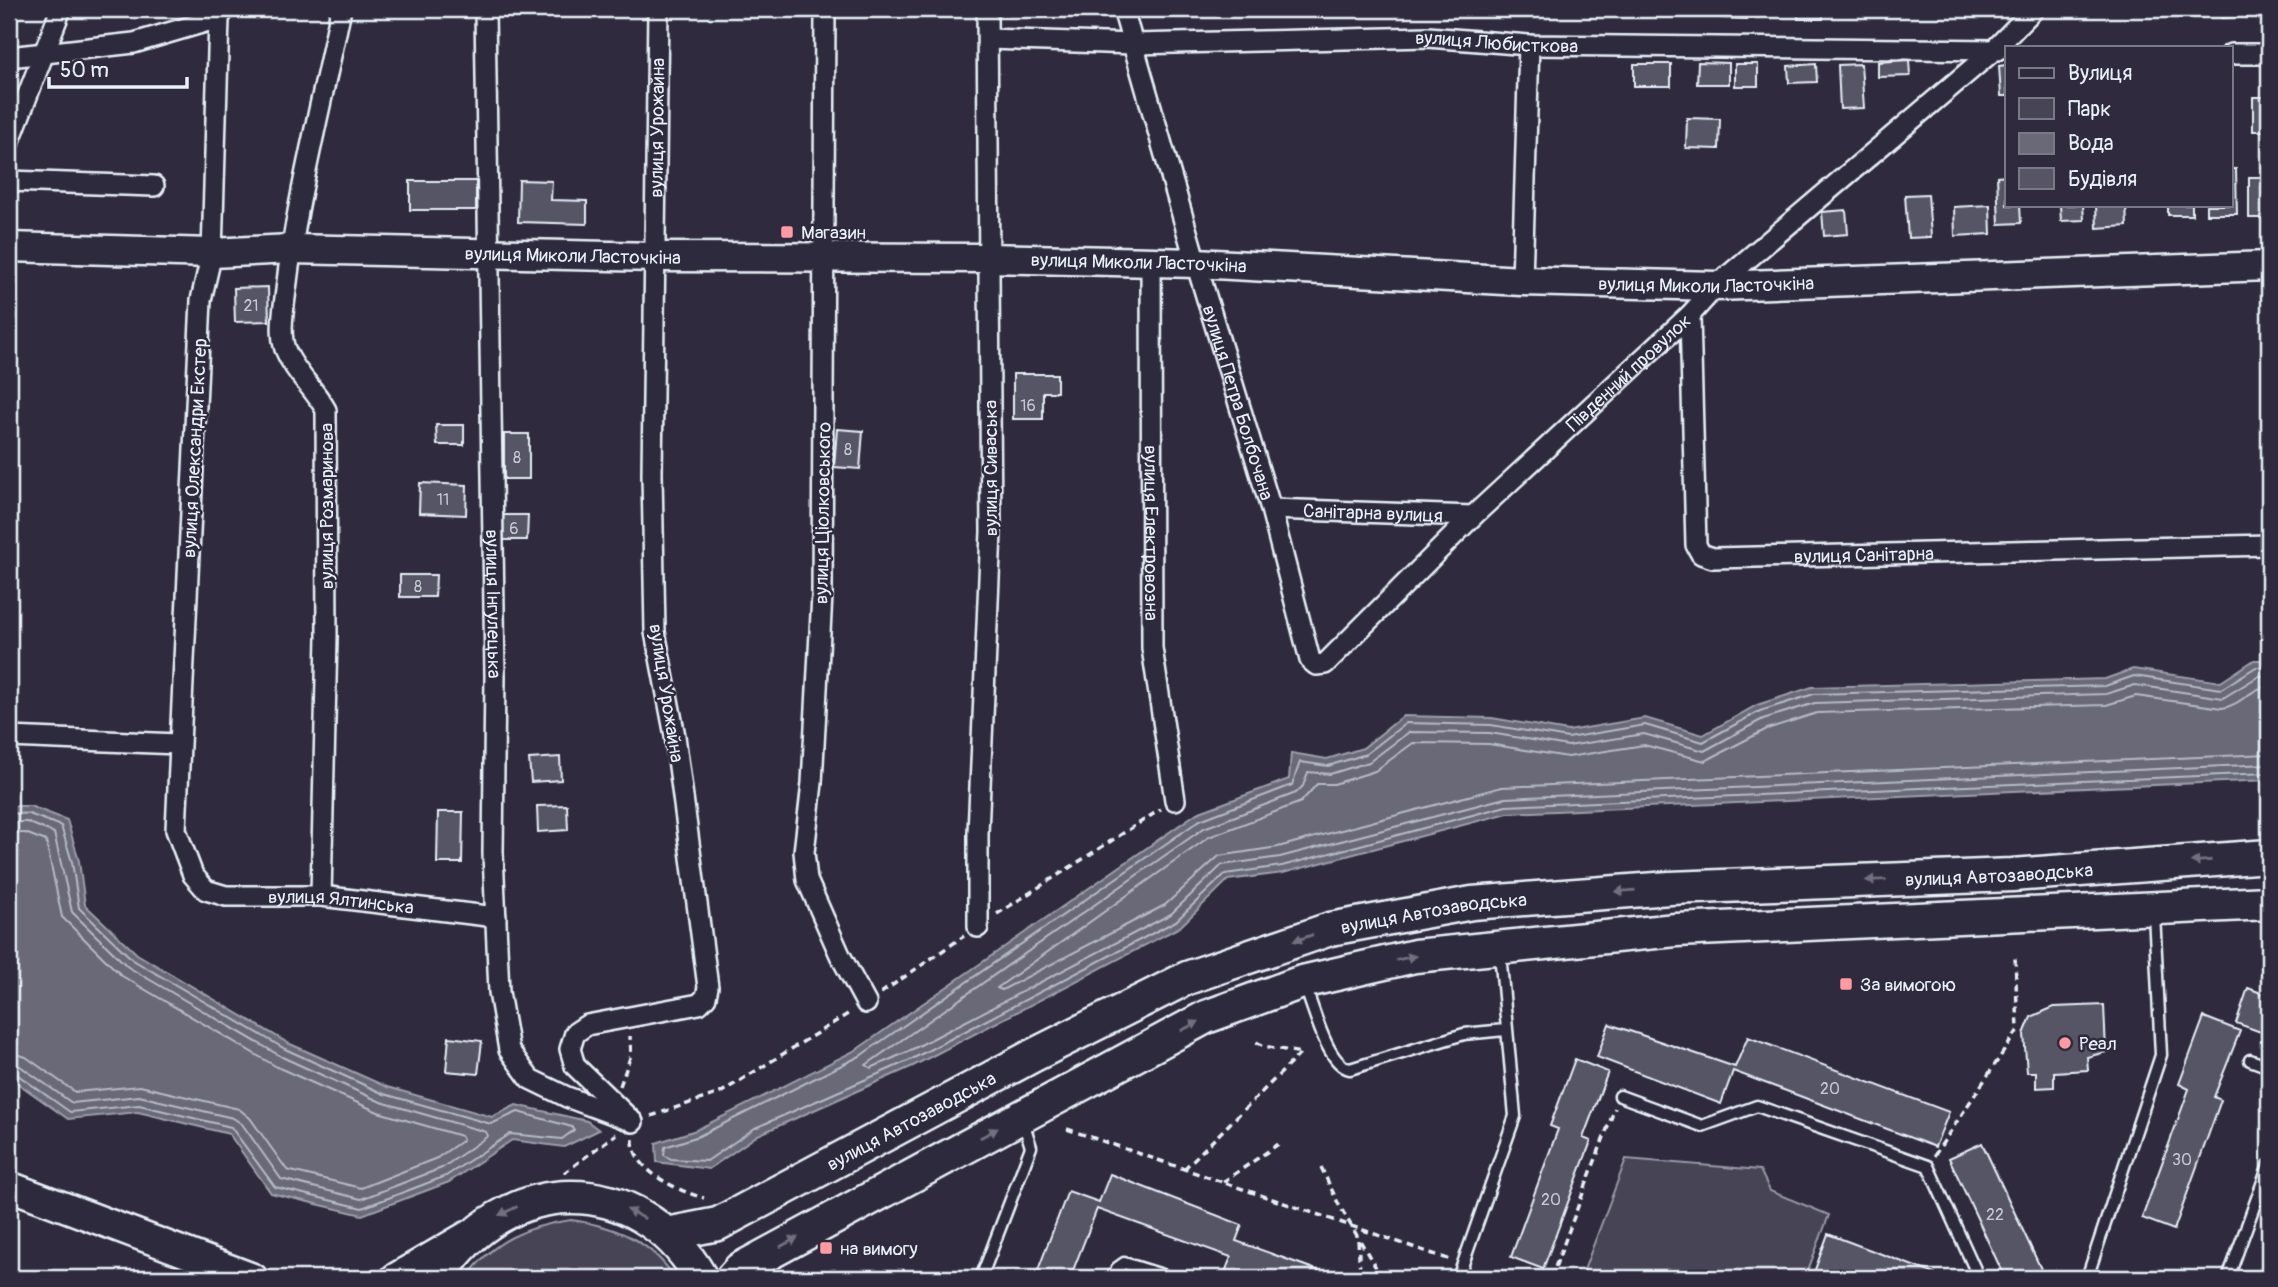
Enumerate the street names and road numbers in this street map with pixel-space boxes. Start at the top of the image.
street label: вулиця Любисткова [1415,26,1579,59]
street label: вулиця Урожайна [645,57,670,198]
street label: вулиця Миколи Ласточкіна [464,242,681,270]
street label: вулиця Миколи Ласточкіна [1030,248,1247,279]
street label: вулиця Миколи Ласточкіна [1598,271,1815,299]
street label: вулиця Петра Болбочана [1197,302,1279,503]
street label: Південний провулок [1561,309,1696,437]
street label: вулиця Олександри Екстер [177,338,213,558]
street label: вулиця Сиваська [979,400,1003,536]
street label: вулиця Ціолковського [809,422,837,604]
street label: вулиця Розмаринова [315,423,339,589]
street label: вулиця Електровозна [1138,445,1163,621]
street label: Санітарна вулиця [1302,499,1443,528]
street label: вулиця Інгулецька [480,529,506,679]
street label: вулиця Санітарна [1794,542,1934,569]
street label: вулиця Урожайна [643,622,689,764]
street label: вулиця Автозаводська [1905,858,2094,892]
street label: вулиця Ялтинська [268,885,415,920]
street label: вулиця Автозаводська [1339,888,1528,940]
street label: вулиця Автозаводська [823,1067,1000,1177]

